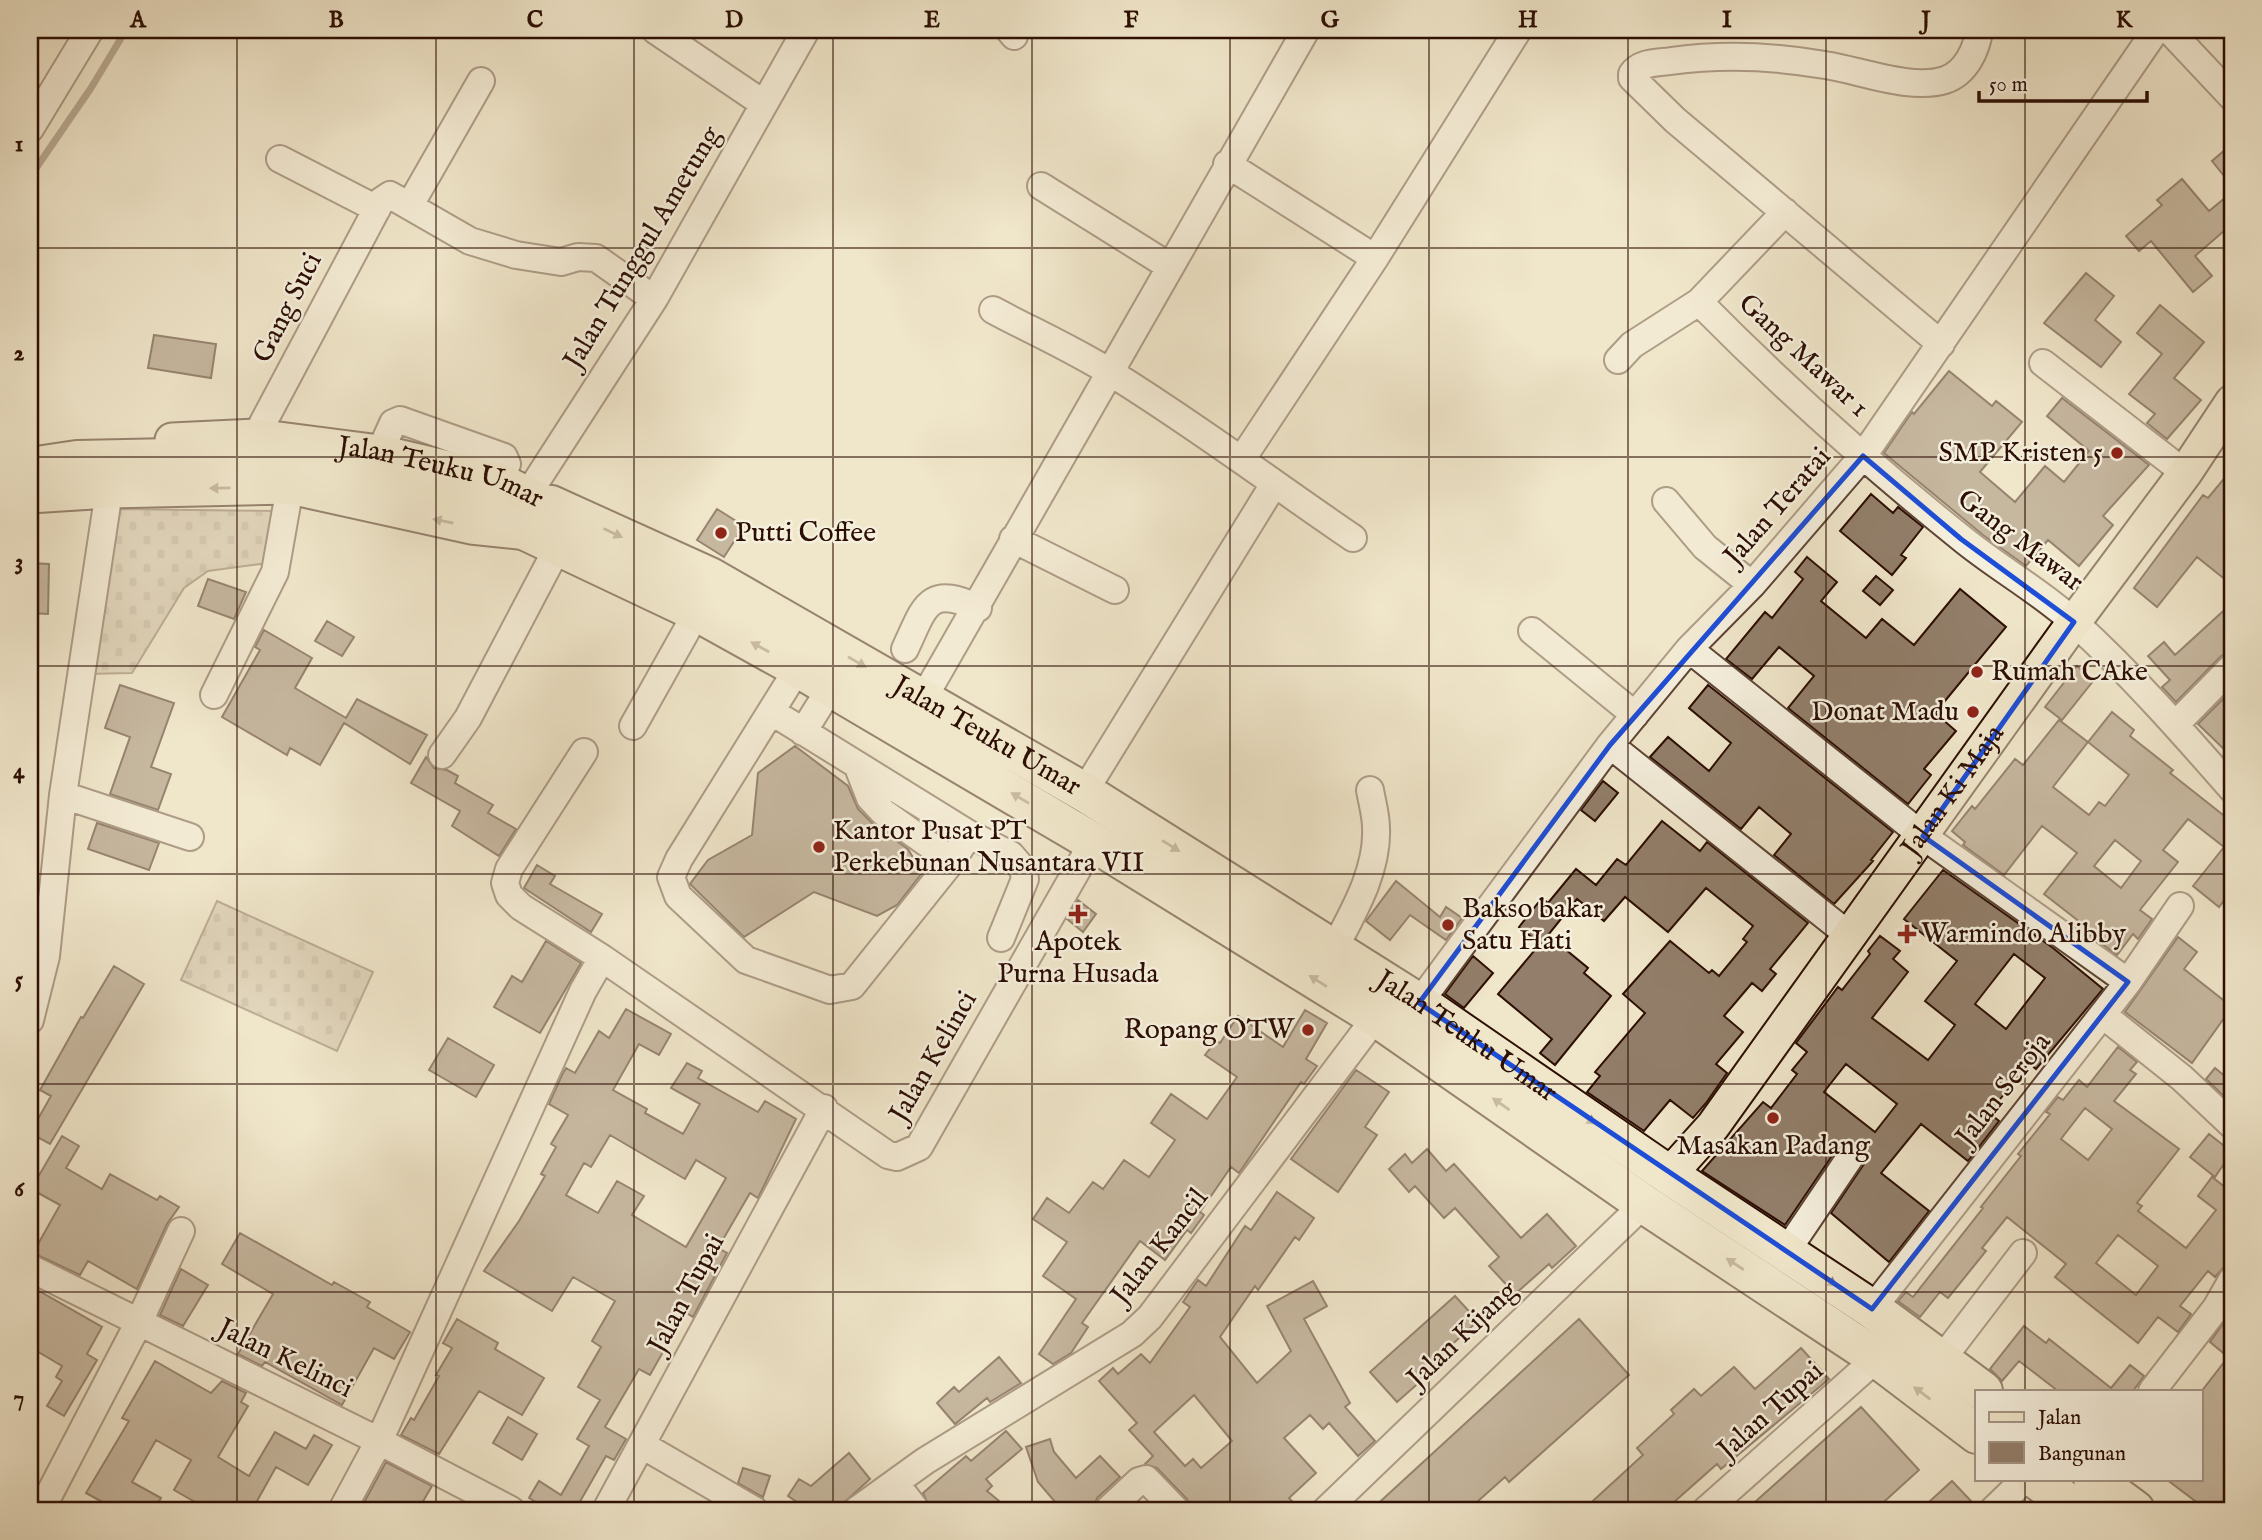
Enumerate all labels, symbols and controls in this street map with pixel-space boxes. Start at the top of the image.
text: A [129,6,147,35]
text: B [328,6,344,35]
text: C [527,6,544,35]
text: D [725,6,743,35]
text: E [924,6,940,35]
text: F [1124,6,1139,35]
text: G [1321,6,1340,35]
text: H [1518,6,1538,35]
text: I [1722,6,1732,35]
text: J [1918,6,1931,35]
text: K [2116,6,2134,35]
scale bar [1979,60,2146,104]
text: 50 m [1989,72,2028,99]
street label: Jalan Tunggul Ametung [555,119,730,378]
text: 1 [15,130,23,159]
street label: Gang Suci [245,247,331,369]
street label: Gang Mawar 1 [1730,287,1876,425]
text: 2 [14,339,25,368]
street label: Jalan Teuku Umar [333,429,549,516]
place label: SMP Kristen 5 [1939,436,2103,471]
street label: Jalan Teratai [1715,440,1839,576]
marker: SMP Kristen 5 [2109,445,2125,461]
street label: Gang Mawar [1950,482,2090,600]
one-way arrow [208,483,230,494]
one-way arrow [432,515,454,526]
place label: Putti Coffee [735,516,876,551]
marker: Putti Coffee [713,525,729,541]
one-way arrow [603,527,623,539]
text: 3 [15,548,23,577]
one-way arrow [750,641,769,653]
one-way arrow [848,655,867,668]
place label: Rumah CAke [1991,655,2148,690]
marker: Rumah CAke [1969,664,1985,680]
street label: Jalan Teuku Umar [884,667,1087,804]
place label: Donat Madu [1811,695,1959,730]
marker: Donat Madu [1965,704,1981,720]
street label: Jalan Ki Maja [1892,717,2013,866]
text: 4 [13,757,25,786]
one-way arrow [1010,792,1029,805]
place label: Kantor Pusat PT Perkebunan Nusantara VII [833,814,1144,881]
marker: Kantor Pusat PT Perkebunan Nusantara VII [811,839,827,855]
one-way arrow [1162,840,1181,852]
place label: Bakso bakar Satu Hati [1462,892,1603,959]
marker: Apotek Purna Husada [1070,906,1086,922]
marker: Bakso bakar Satu Hati [1440,917,1456,933]
place label: Warmindo Alibby [1921,917,2126,952]
place label: Apotek Purna Husada [997,925,1160,992]
marker: Warmindo Alibby [1899,926,1915,942]
street label: Jalan Teuku Umar [1367,961,1564,1110]
text: 5 [15,966,24,995]
one-way arrow [1309,975,1328,988]
street label: Jalan Kelinci [881,985,986,1132]
place label: Ropang OTW [1124,1013,1295,1048]
marker: Ropang OTW [1300,1022,1316,1038]
street label: Jalan Seroja [1947,1025,2060,1156]
one-way arrow [1492,1097,1510,1111]
marker: Masakan Padang [1765,1110,1781,1126]
one-way arrow [1577,1112,1597,1125]
place label: Masakan Padang [1676,1129,1871,1164]
text: 6 [14,1175,25,1204]
street label: Jalan Kancil [1102,1182,1216,1315]
street label: Jalan Tupai [639,1228,733,1363]
one-way arrow [1726,1257,1744,1271]
street label: Jalan Kijang [1398,1273,1526,1398]
one-way arrow [1819,1273,1838,1286]
street label: Jalan Kelinci [209,1310,358,1407]
street label: Jalan Tupai [1708,1354,1831,1470]
text: 7 [14,1384,24,1413]
one-way arrow [1914,1385,1932,1400]
legend [1975,1390,2202,1480]
text: Jalan [2036,1405,2081,1432]
text: Bangunan [2038,1441,2126,1468]

